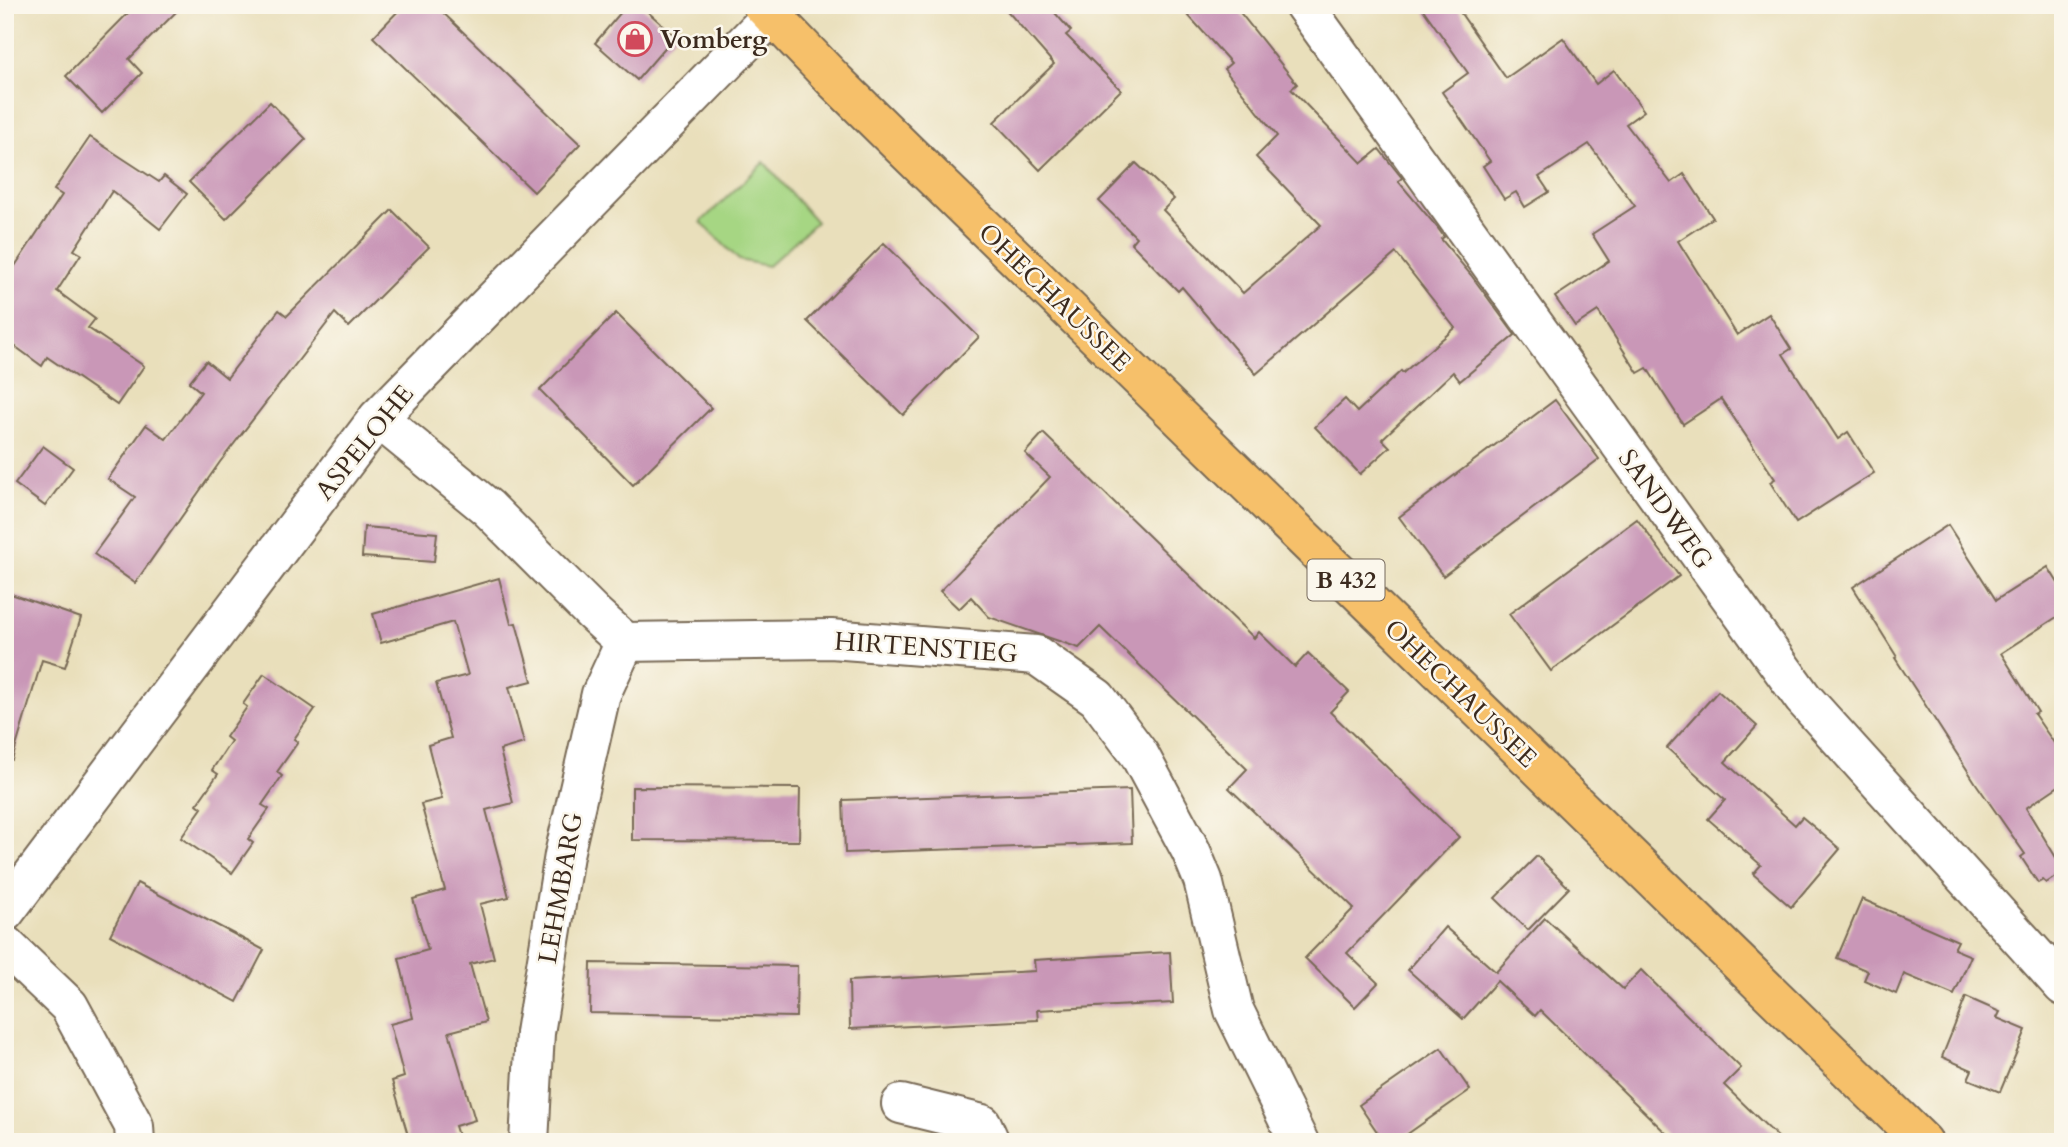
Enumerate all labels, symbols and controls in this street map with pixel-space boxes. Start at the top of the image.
shop icon: Vomberg [616,20,654,58]
place label: Vomberg [660,22,768,57]
street label: OHECHAUSSEE [971,215,1139,379]
street label: ASPELOHE [307,377,422,507]
street label: SANDWEG [1610,442,1721,576]
road number: B 432 [1308,560,1384,600]
street label: OHECHAUSSEE [1377,611,1545,775]
street label: HIRTENSTIEG [833,624,1019,671]
street label: LEHMBARG [530,810,591,966]

